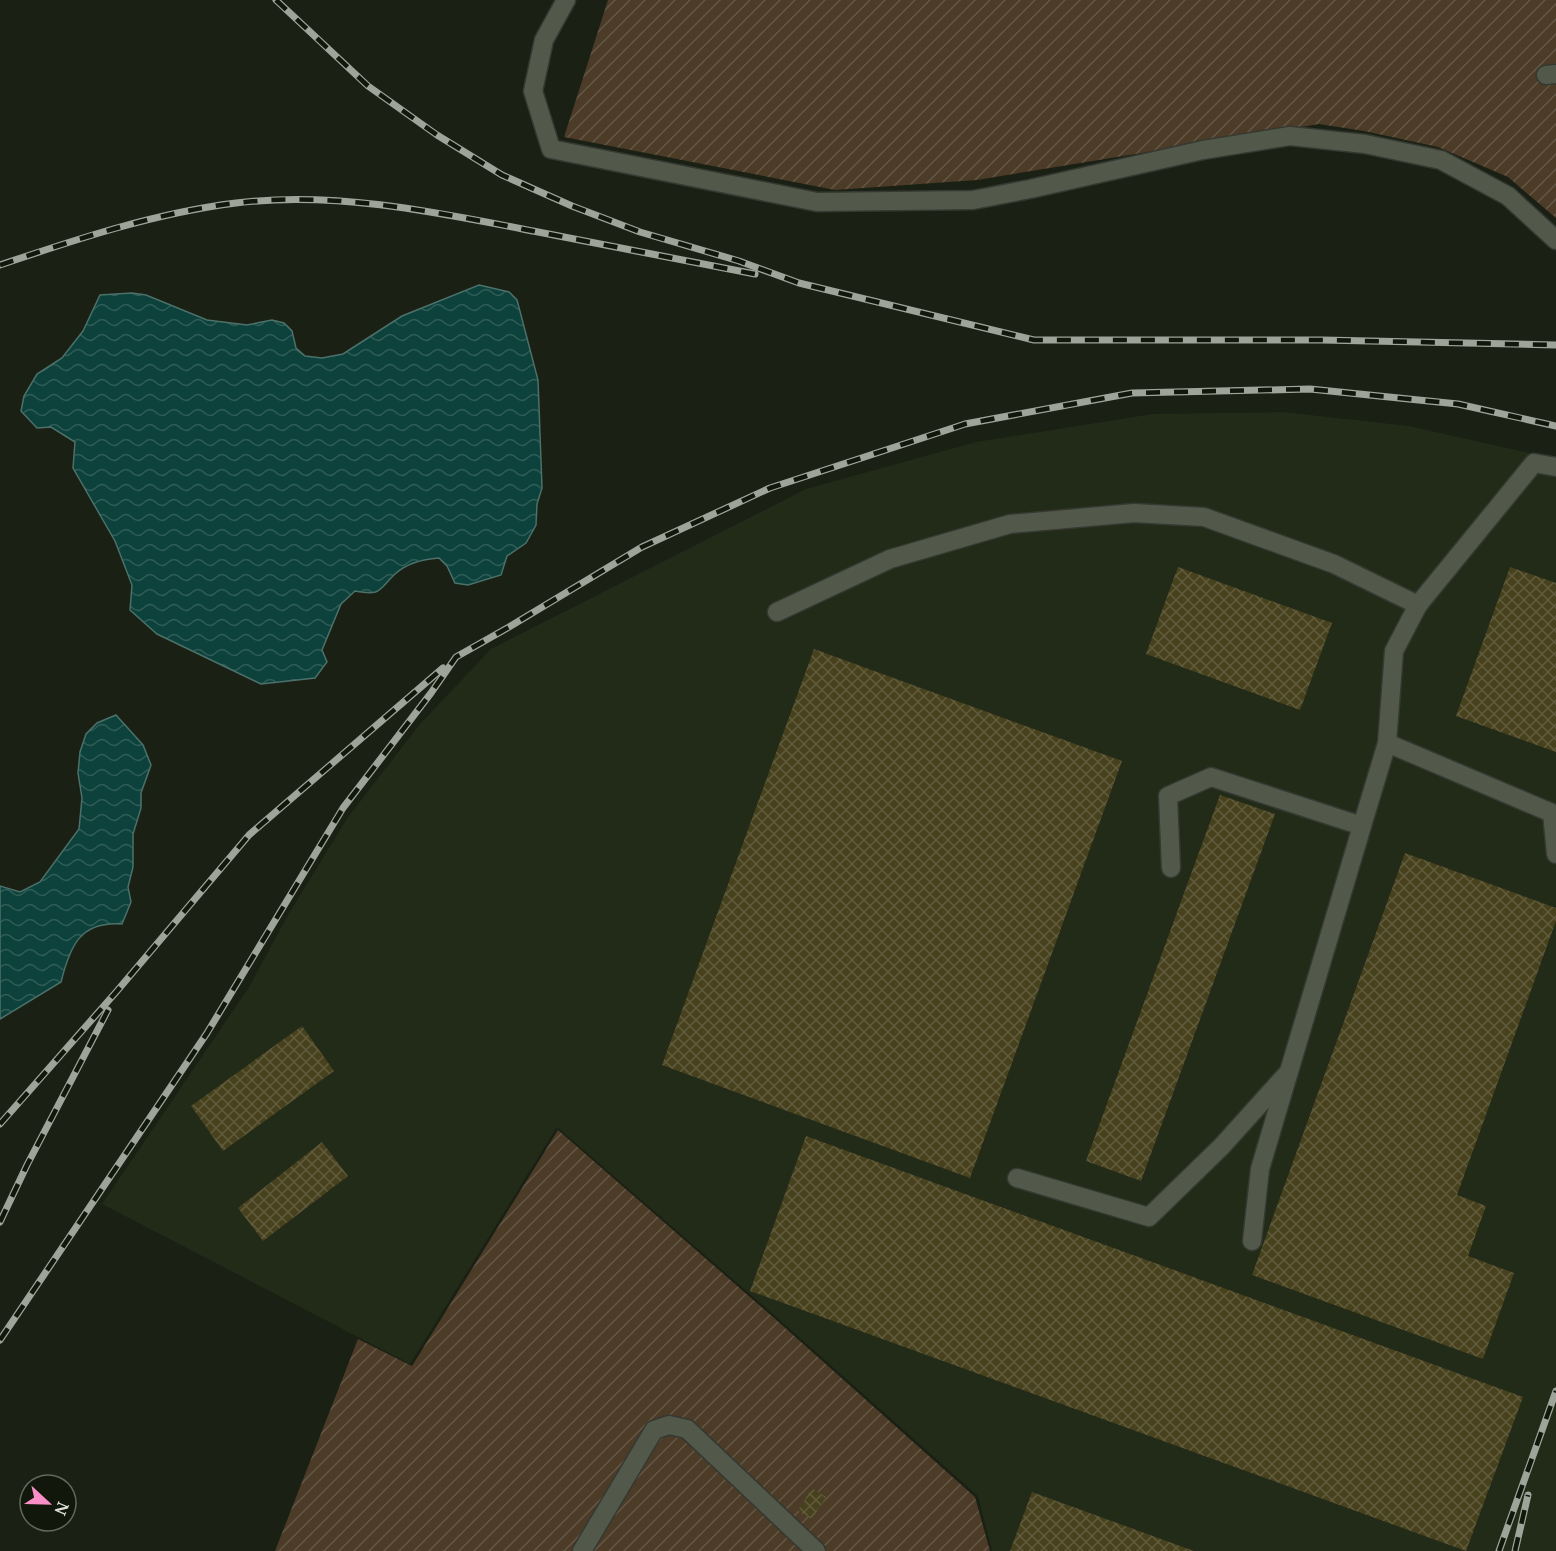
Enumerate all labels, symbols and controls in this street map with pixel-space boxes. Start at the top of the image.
north arrow [18,1473,78,1533]
text: N [49,1499,74,1519]

